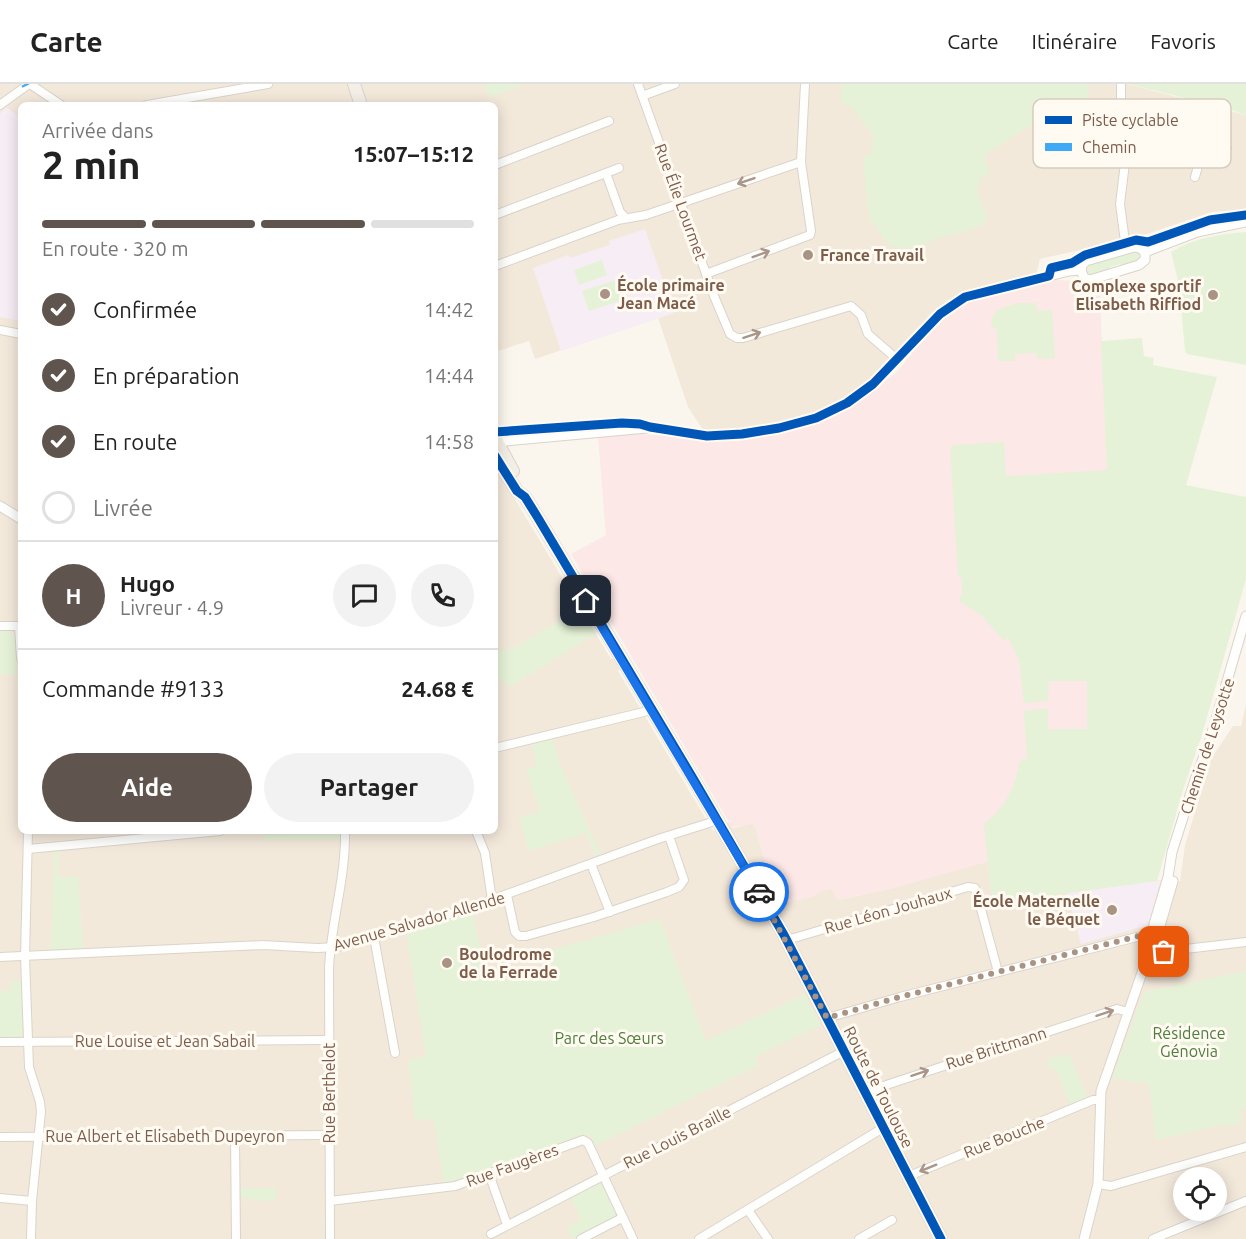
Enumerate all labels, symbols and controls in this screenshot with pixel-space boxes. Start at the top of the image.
text: Carte [30,26,103,57]
text: Carte [947,29,999,53]
text: Itinéraire [1032,29,1117,53]
text: Favoris [1150,29,1216,53]
legend [1033,99,1231,168]
text: Piste cyclable [1082,111,1179,129]
text: Arrivée dans [42,119,153,142]
text: Chemin [1082,138,1137,156]
text: 15:07–15:12 [353,141,474,166]
street label: Rue Élie Lourmet [652,141,713,263]
text: 2 min [42,143,141,186]
one-way arrow [737,177,756,188]
text: En route · 320 m [42,237,189,260]
place label: France Travail [820,246,924,264]
one-way arrow [751,247,770,258]
marker: France Travail [801,248,815,262]
place label: École primaire Jean Macé [617,274,725,312]
place label: Complexe sportif Elisabeth Riffiod [1071,277,1201,313]
marker: École primaire Jean Macé [598,287,612,301]
marker: Complexe sportif Elisabeth Riffiod [1206,288,1220,302]
icon: check [42,293,75,326]
text: Confirmée [93,297,197,322]
text: 14:42 [424,298,474,321]
one-way arrow [742,329,761,340]
icon: check [42,359,75,392]
text: En préparation [93,363,240,388]
text: 14:44 [424,364,474,387]
icon: check [42,425,75,458]
text: En route [93,429,177,454]
text: 14:58 [424,430,474,453]
text: Livrée [93,495,153,520]
button: chat [333,564,396,627]
button: phone [411,564,474,627]
text: Hugo [120,571,175,596]
pin [560,575,611,626]
text: H [66,583,81,608]
icon: home [569,584,602,617]
text: Livreur · 4.9 [120,596,224,619]
street label: Chemin de Leysotte [1176,675,1238,817]
text: Commande #9133 [42,676,224,701]
text: 24.68 € [401,676,474,701]
button: Aide [42,753,252,822]
button: Partager [264,753,474,822]
courier [729,862,789,922]
icon: car [743,876,776,909]
street label: Rue Léon Jouhaux [822,883,954,937]
street label: Avenue Salvador Allende [331,888,507,954]
place label: École Maternelle le Béquet [973,890,1100,928]
marker: École Maternelle le Béquet [1105,903,1119,917]
pin [1138,926,1189,977]
icon: bag [1147,935,1180,968]
place label: Boulodrome de la Ferrade [459,945,558,981]
marker: Boulodrome de la Ferrade [440,956,454,970]
one-way arrow [1095,1007,1114,1018]
street label: Route de Toulouse [841,1023,917,1151]
street label: Rue Brittmann [943,1023,1049,1073]
park label: Résidence Génovia [1152,1024,1226,1060]
park label: Parc des Sœurs [554,1029,664,1047]
street label: Rue Louise et Jean Sabail [75,1032,255,1050]
street label: Rue Berthelot [320,1042,338,1143]
one-way arrow [910,1067,929,1078]
street label: Rue Louis Braille [620,1102,734,1172]
street label: Rue Bouche [961,1113,1047,1161]
street label: Rue Albert et Elisabeth Dupeyron [45,1127,285,1145]
street label: Rue Faugères [464,1140,561,1190]
one-way arrow [920,1163,938,1174]
map controls [1173,1167,1227,1221]
button: locate [1173,1167,1227,1221]

